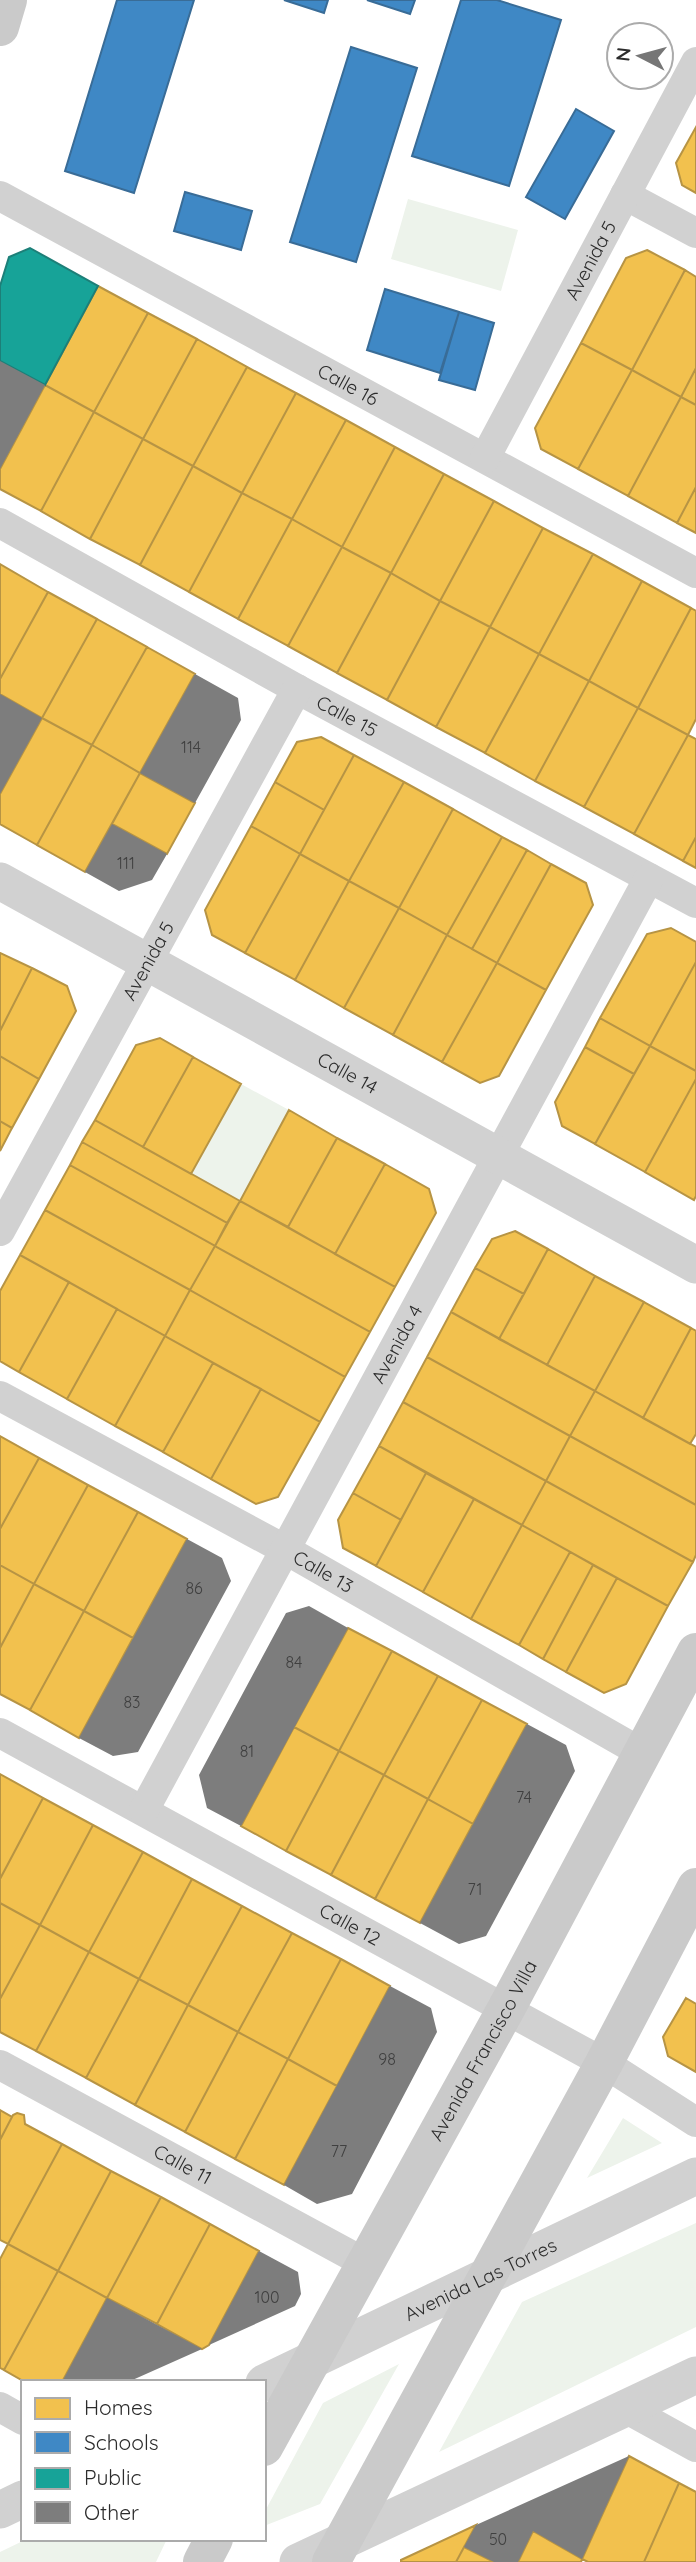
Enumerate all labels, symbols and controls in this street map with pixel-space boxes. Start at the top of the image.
north arrow [605,21,675,91]
text: N [610,46,636,62]
street label: Avenida 5 [559,217,621,304]
street label: Calle 16 [314,358,383,411]
street label: Calle 15 [312,690,382,742]
house number: 114 [181,737,201,757]
house number: 111 [117,853,135,873]
street label: Avenida 5 [117,917,179,1004]
street label: Calle 14 [313,1047,382,1099]
street label: Avenida 4 [366,1301,427,1387]
street label: Calle 13 [289,1545,358,1598]
house number: 86 [185,1578,203,1598]
house number: 84 [285,1652,303,1672]
house number: 83 [123,1692,141,1712]
house number: 81 [240,1741,254,1761]
house number: 74 [516,1787,532,1807]
house number: 71 [468,1879,482,1899]
street label: Calle 12 [315,1898,385,1951]
street label: Avenida Francisco Villa [424,1956,542,2145]
house number: 98 [378,2049,396,2069]
street label: Calle 11 [150,2139,216,2190]
house number: 77 [331,2141,347,2161]
street label: Avenida Las Torres [400,2233,561,2326]
house number: 100 [255,2287,279,2307]
legend [21,2380,266,2541]
text: Homes [84,2394,153,2420]
text: Schools [84,2429,159,2455]
text: Public [84,2464,141,2490]
text: Other [84,2499,139,2525]
house number: 50 [489,2529,507,2549]

